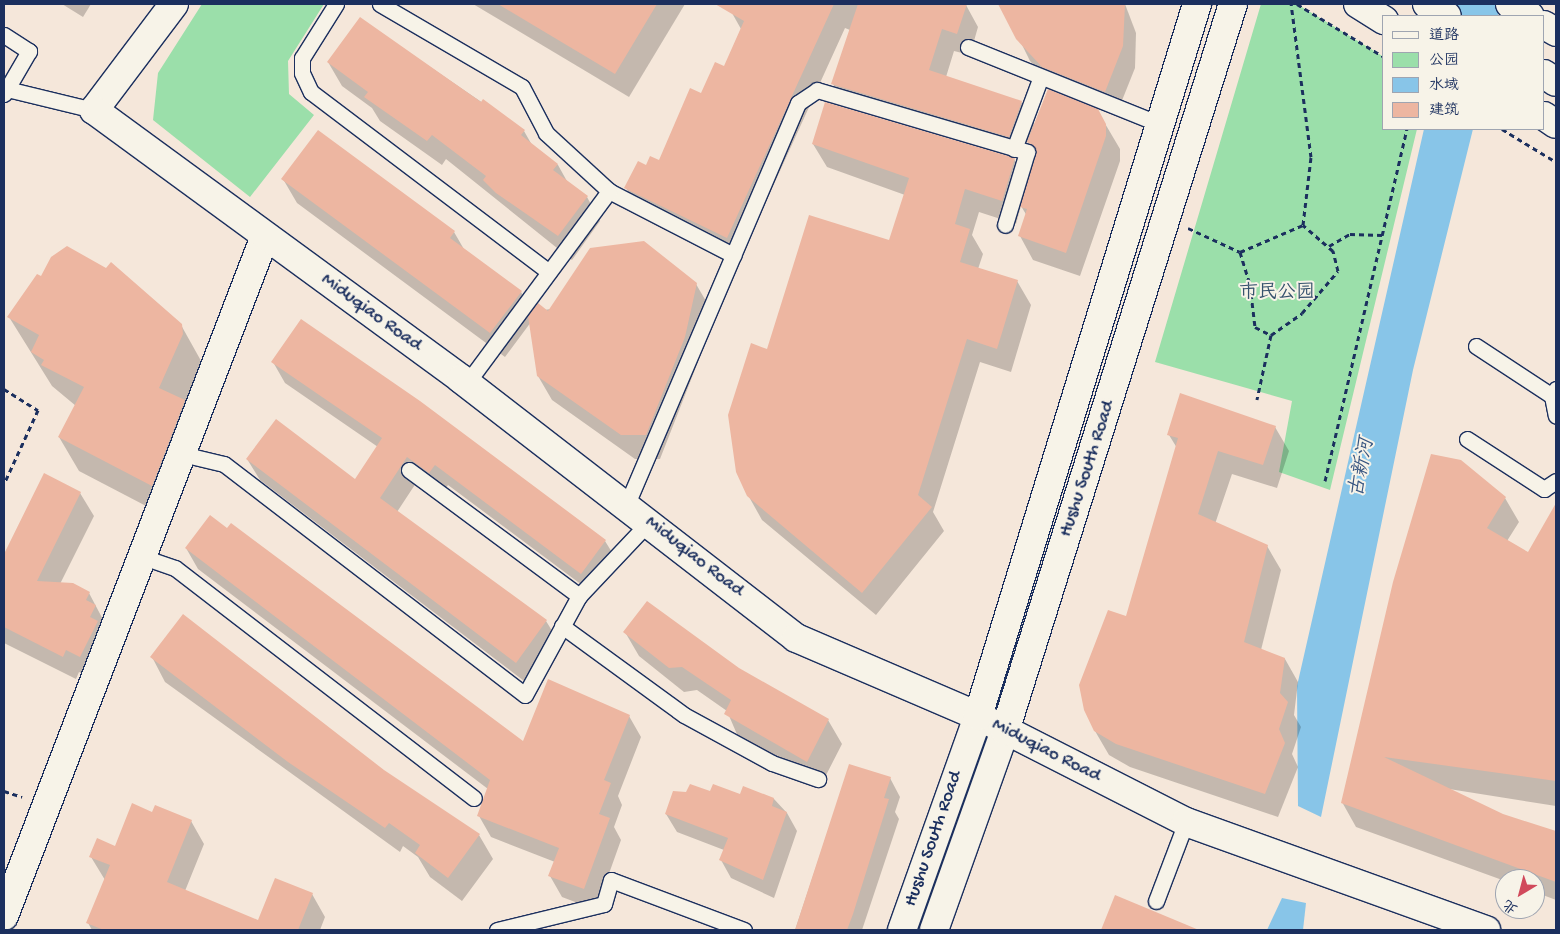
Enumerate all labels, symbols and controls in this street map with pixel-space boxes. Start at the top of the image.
legend [1382,15,1545,130]
text: 道路 [1429,27,1459,45]
text: 公园 [1429,52,1459,70]
text: 水域 [1429,77,1459,95]
text: 建筑 [1429,102,1459,120]
street label: Miduqiao Road [316,269,426,357]
park label: 市民公园 [1239,283,1315,305]
street label: Hushu South Road [1055,398,1121,540]
water label: 古新河 [1345,436,1381,500]
street label: Miduqiao Road [640,511,748,603]
street label: Miduqiao Road [988,714,1104,788]
street label: Hushu South Road [900,768,968,910]
north arrow [1495,869,1545,919]
text: 北 [1501,895,1522,917]

